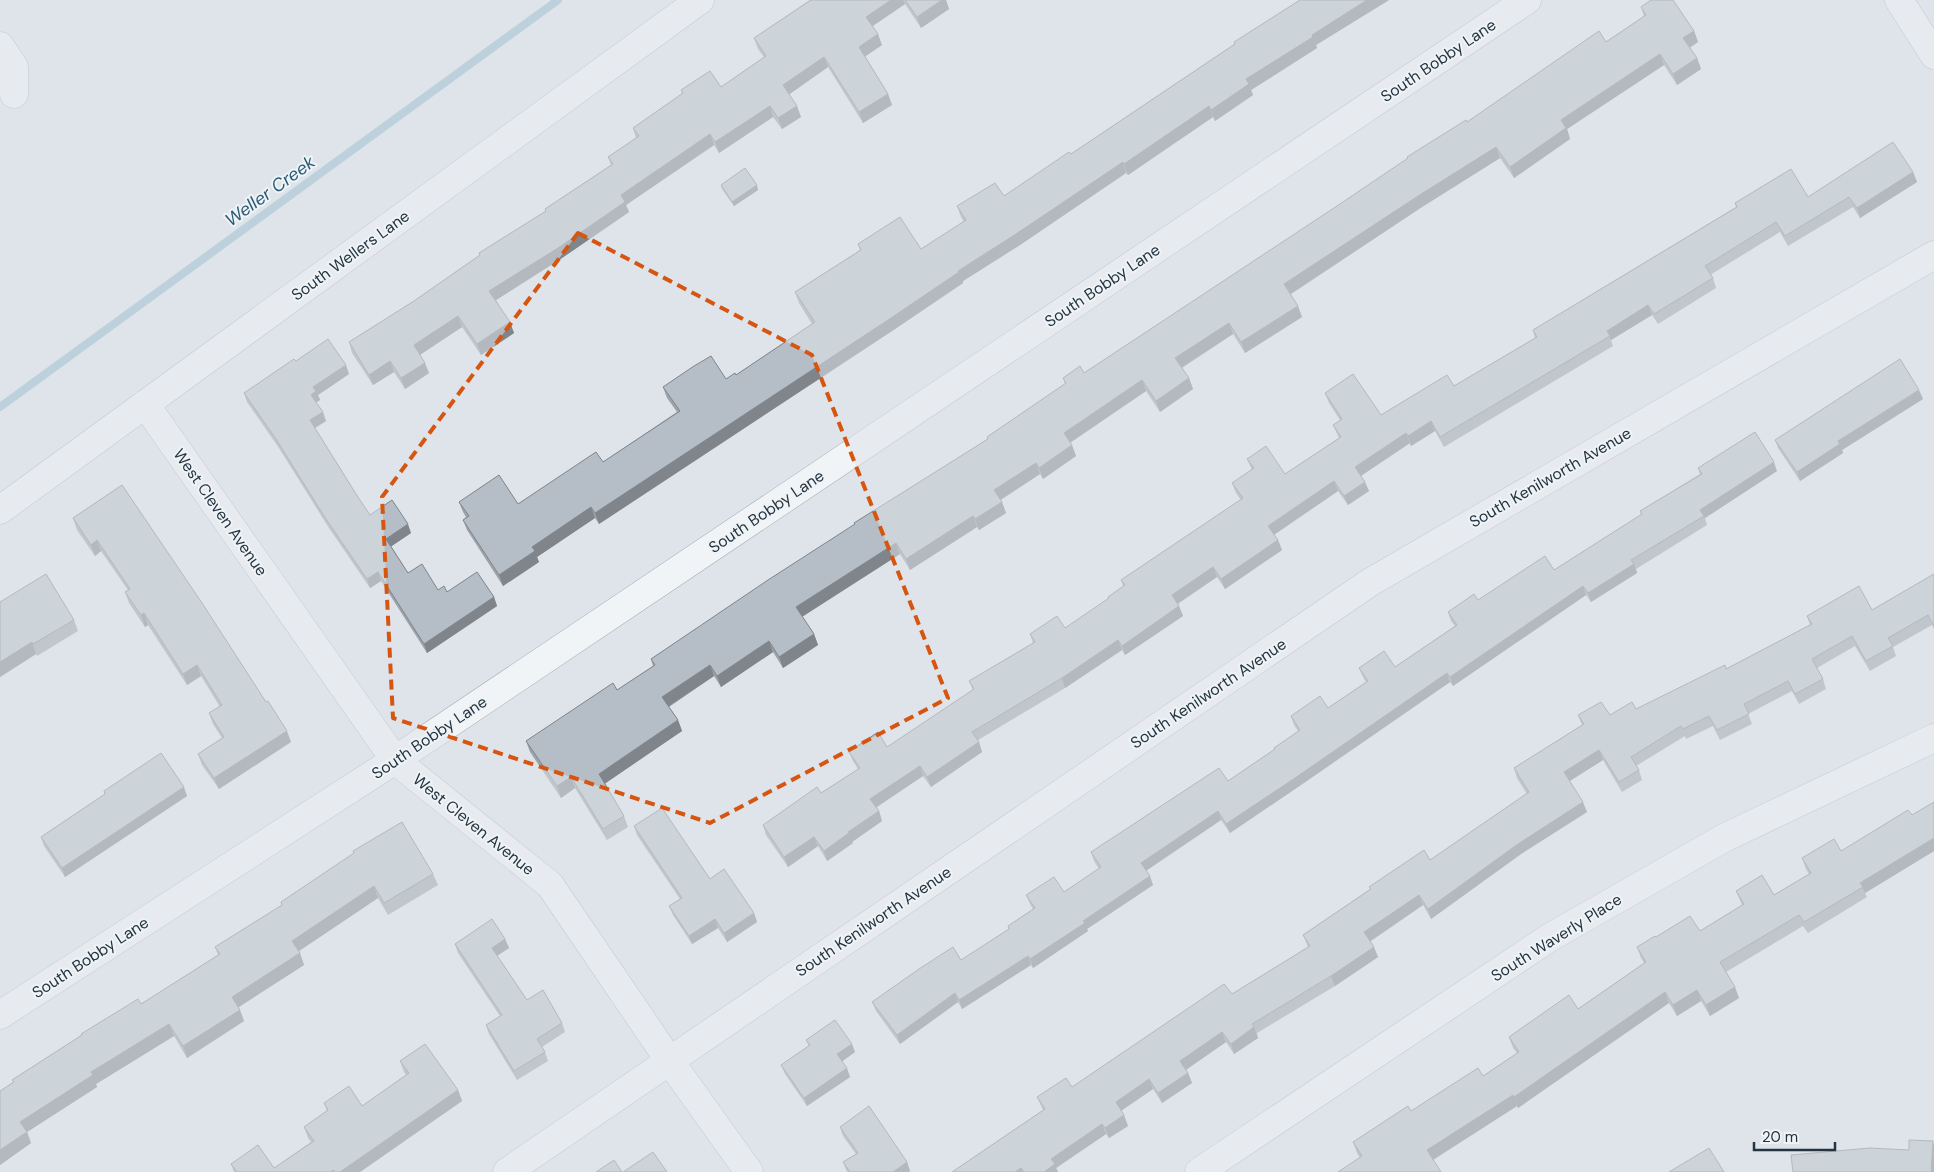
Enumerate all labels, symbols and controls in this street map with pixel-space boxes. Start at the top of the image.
street label: South Bobby Lane [1377,14,1500,107]
water label: Weller Creek [220,150,321,232]
street label: South Wellers Lane [287,205,414,305]
street label: South Bobby Lane [1041,239,1164,332]
street label: South Kenilworth Avenue [1466,422,1635,532]
street label: West Cleven Avenue [169,445,272,580]
street label: South Bobby Lane [705,465,828,558]
street label: South Kenilworth Avenue [1126,633,1290,753]
street label: South Bobby Lane [368,691,491,784]
street label: West Cleven Avenue [409,769,539,880]
street label: South Kenilworth Avenue [791,861,955,981]
street label: South Waverly Place [1487,889,1626,986]
street label: South Bobby Lane [28,912,153,1003]
scale bar [1754,1120,1835,1152]
text: 20 m [1762,1127,1798,1147]

